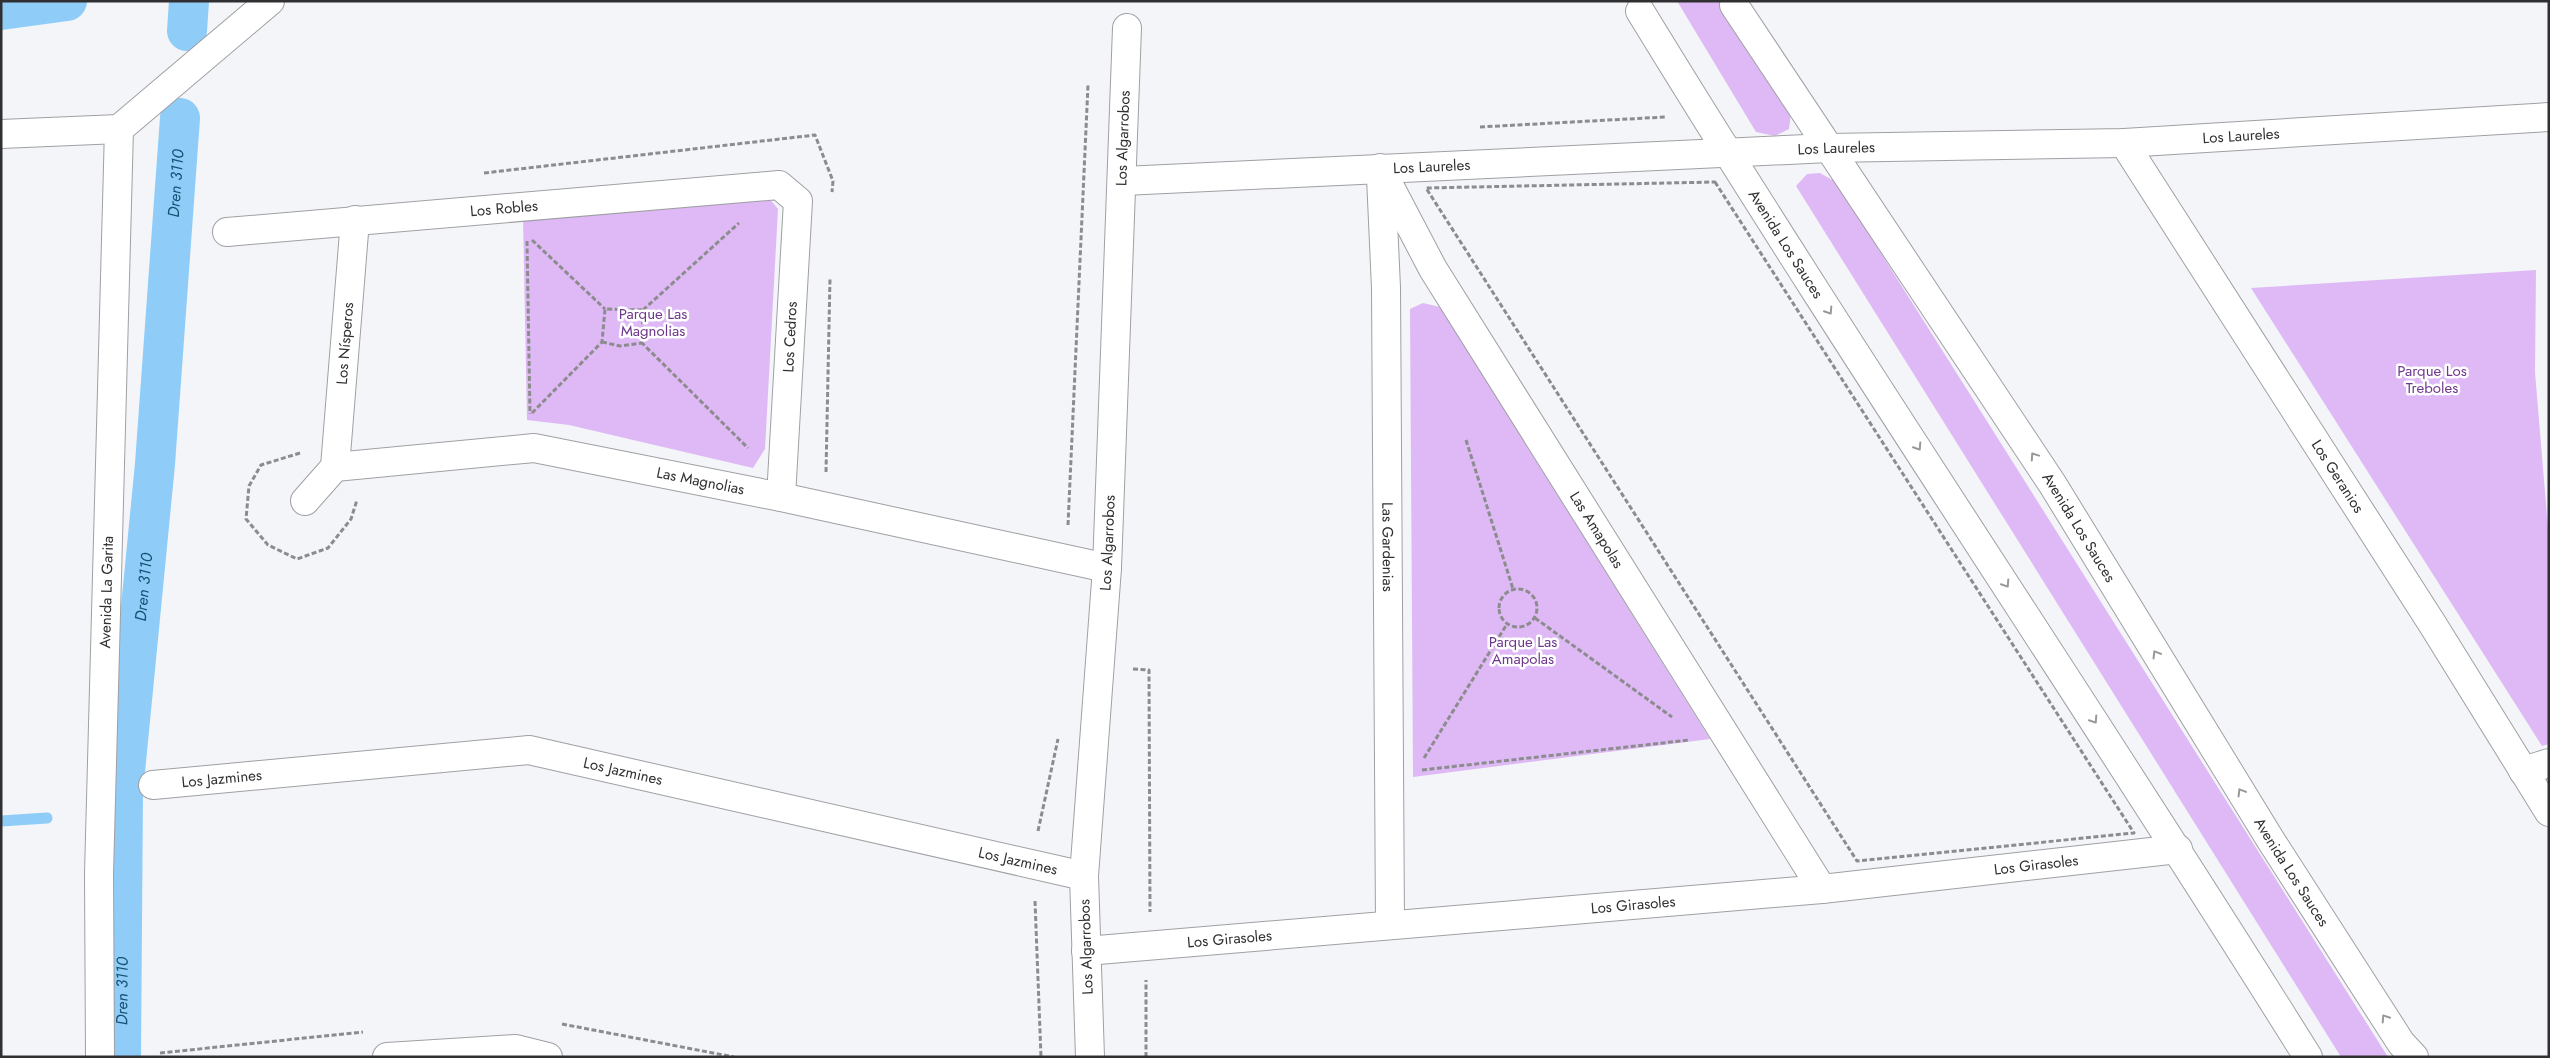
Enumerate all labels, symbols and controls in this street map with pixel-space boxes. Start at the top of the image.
street label: Los Algarrobos [1110,90,1136,187]
street label: Los Laureles [2202,123,2280,149]
street label: Los Laureles [1797,136,1875,160]
water label: Dren 3110 [162,148,190,218]
street label: Los Laureles [1393,154,1471,179]
street label: Avenida Los Sauces [1743,185,1829,303]
street label: Los Robles [469,195,539,222]
street label: Los Nísperos [331,301,359,385]
street label: Los Cedros [777,301,803,373]
park label: Parque Las Magnolias [619,303,687,342]
one-way arrow [1823,305,1833,314]
park label: Parque Los Treboles [2397,360,2467,399]
street label: Los Geranios [2306,435,2369,517]
one-way arrow [1911,442,1921,451]
one-way arrow [2031,452,2040,462]
street label: Las Magnolias [655,462,746,501]
street label: Avenida Los Sauces [2037,468,2121,586]
street label: Las Amapolas [1564,487,1629,572]
street label: Los Algarrobos [1094,495,1121,592]
street label: Las Gardenias [1376,502,1399,592]
street label: Avenida La Garita [94,536,119,649]
water label: Dren 3110 [129,551,158,622]
one-way arrow [2000,578,2009,587]
park label: Parque Las Amapolas [1489,631,1557,670]
one-way arrow [2153,650,2163,659]
one-way arrow [2088,715,2098,724]
street label: Los Jazmines [581,752,665,791]
street label: Los Jazmines [181,764,263,793]
one-way arrow [2238,789,2247,798]
street label: Avenida Los Sauces [2249,814,2334,931]
street label: Los Jazmines [976,841,1060,881]
street label: Los Girasoles [1993,849,2079,881]
street label: Los Girasoles [1590,890,1676,919]
street label: Los Algarrobos [1073,899,1099,995]
street label: Los Girasoles [1186,924,1273,953]
water label: Dren 3110 [110,956,134,1025]
one-way arrow [2381,1014,2391,1023]

